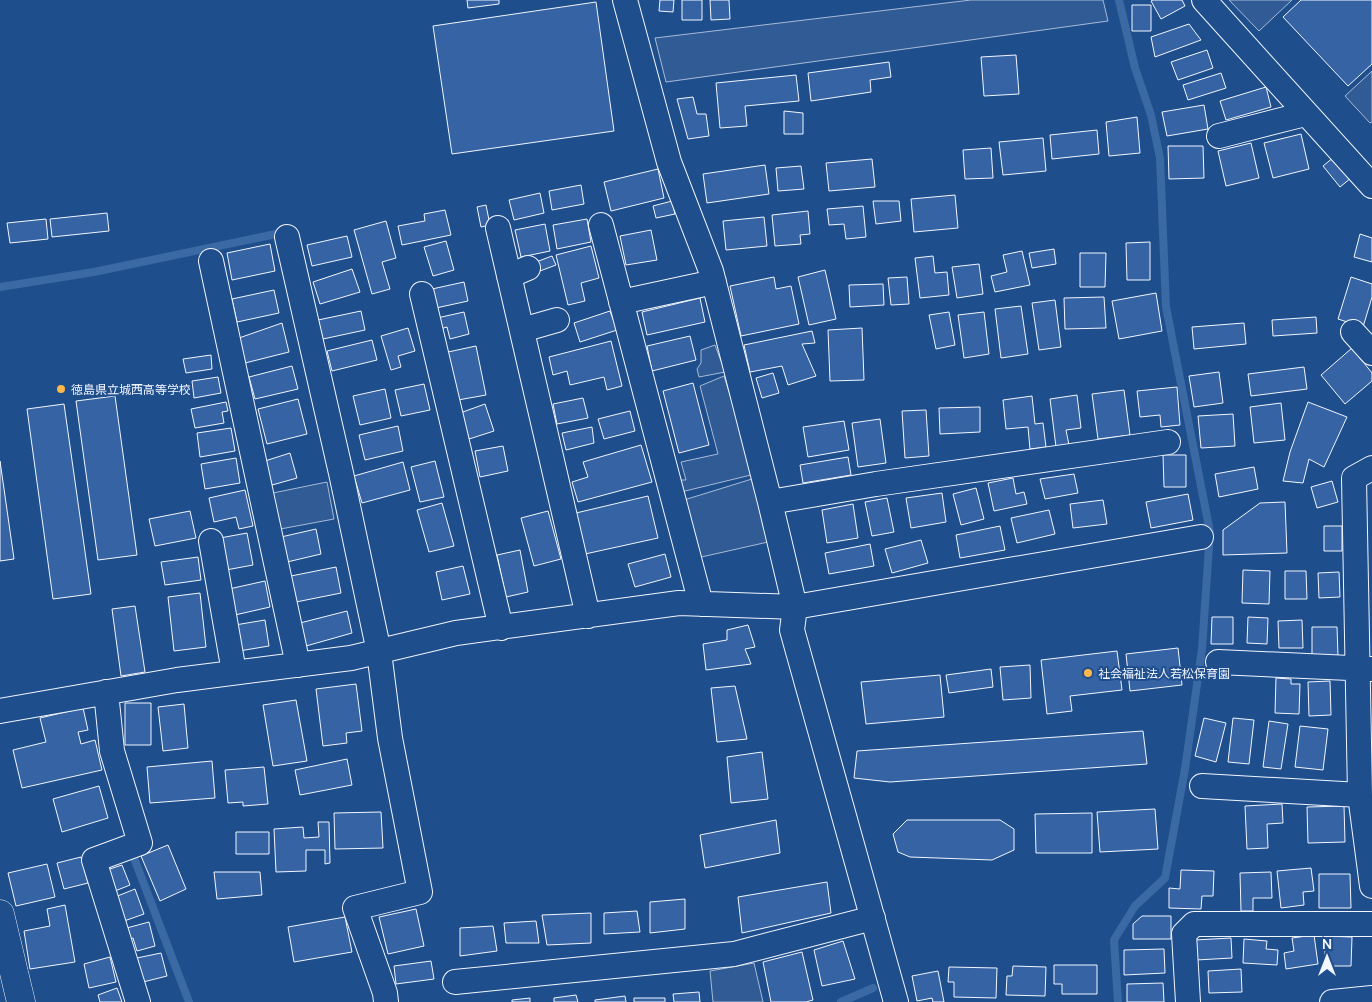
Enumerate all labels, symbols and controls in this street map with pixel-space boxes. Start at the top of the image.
place label: 徳島県立城西高等学校 [71,381,191,398]
marker: 徳島県立城西高等学校 [55,383,67,395]
place label: 社会福祉法人若松保育園 [1098,665,1230,682]
marker: 社会福祉法人若松保育園 [1082,667,1094,679]
north arrow [1302,932,1352,982]
text: N [1322,934,1332,953]

